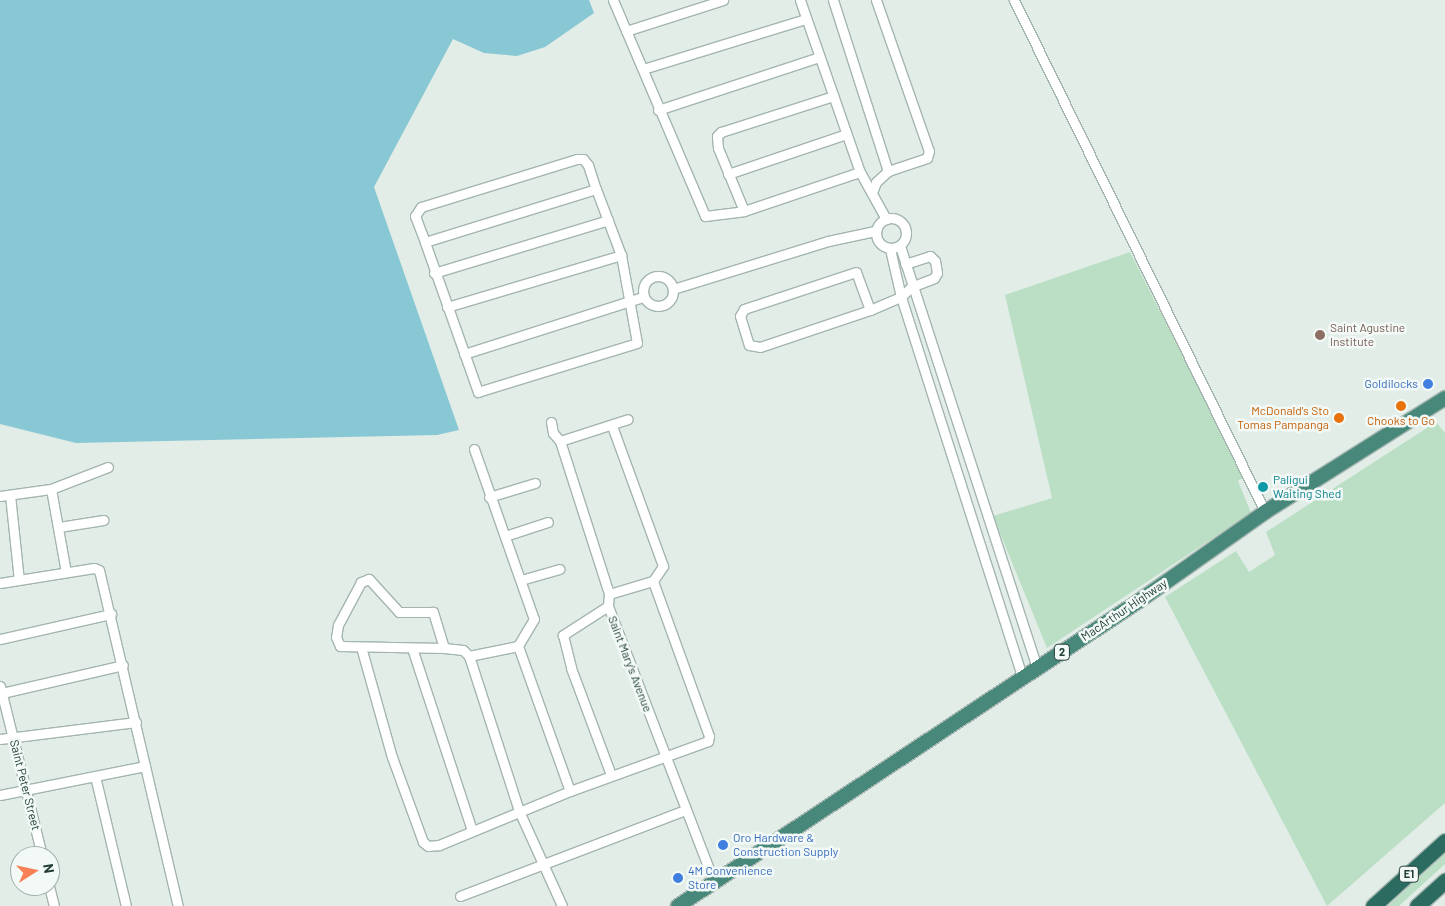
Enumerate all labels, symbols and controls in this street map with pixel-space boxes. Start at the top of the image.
place label: Saint Agustine Institute [1330,321,1405,349]
marker: Saint Agustine Institute [1314,329,1326,341]
place label: Goldilocks [1364,377,1418,391]
marker: Goldilocks [1422,378,1434,390]
marker: Chooks to Go [1395,400,1407,412]
place label: McDonald's Sto Tomas Pampanga [1237,404,1329,432]
marker: McDonald's Sto Tomas Pampanga [1333,412,1345,424]
place label: Chooks to Go [1367,414,1435,428]
place label: Paligui Waiting Shed [1273,473,1341,501]
marker: Paligui Waiting Shed [1257,481,1269,493]
street label: MacArthur Highway [1078,576,1170,644]
street label: Saint Mary's Avenue [605,614,655,714]
road number: 2 [1053,644,1071,660]
street label: Saint Peter Street [7,738,43,832]
place label: Oro Hardware & Construction Supply [733,831,838,859]
marker: Oro Hardware & Construction Supply [717,839,729,851]
north arrow [10,846,60,896]
text: N [40,862,58,875]
place label: 4M Convenience Store [688,864,773,892]
road number: E1 [1398,866,1420,882]
marker: 4M Convenience Store [672,872,684,884]

